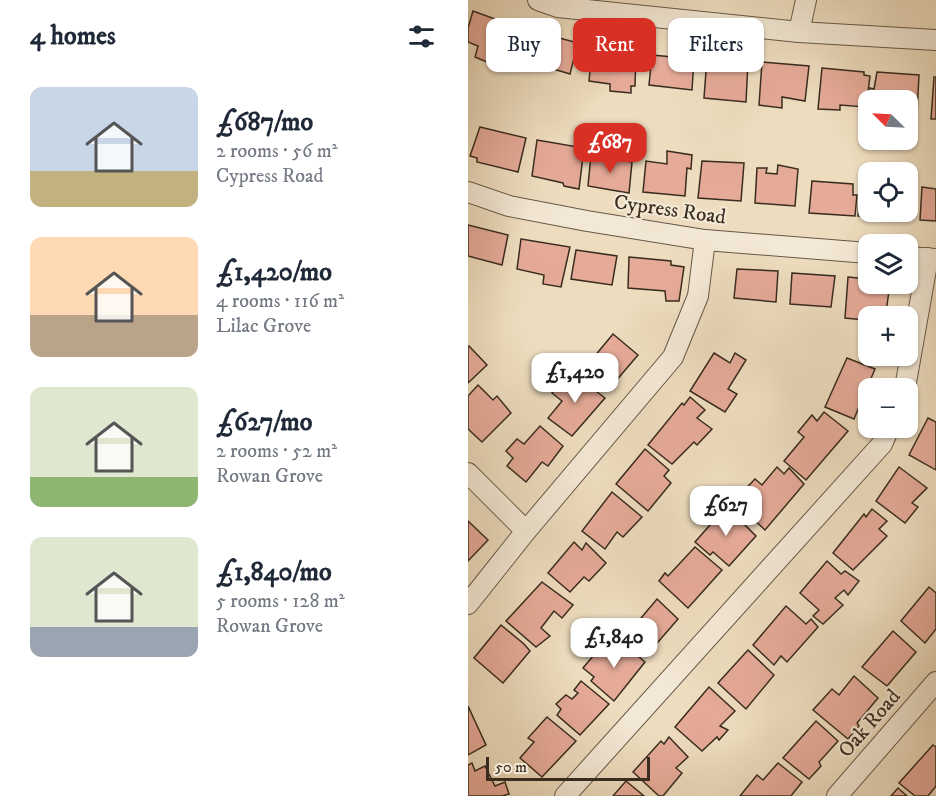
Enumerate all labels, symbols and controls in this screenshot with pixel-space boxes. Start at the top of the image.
chip: Buy [486,18,561,72]
chip: Rent [573,18,656,72]
chip: Filters [668,18,764,72]
text: 4 homes [30,20,116,53]
icon: filters [405,20,438,53]
north arrow [858,90,918,150]
map controls [858,90,918,438]
text: £687/mo [216,106,313,139]
icon: home [78,111,150,183]
pin: £687 [574,123,646,174]
text: £687 [588,130,632,155]
text: 2 rooms · 56 m² [216,139,338,164]
button: locate [858,162,918,222]
text: Cypress Road [216,164,323,189]
street label: Cypress Road [612,189,728,231]
button: layers [858,234,918,294]
text: £1,420/mo [216,256,332,289]
icon: home [78,261,150,333]
text: 4 rooms · 116 m² [216,289,344,314]
button: + [858,306,918,366]
text: Lilac Grove [216,314,311,339]
pin: £1,420 [526,353,624,404]
text: £1,420 [545,360,605,385]
button: − [858,378,918,438]
text: £627/mo [216,406,312,439]
icon: home [78,411,150,483]
text: 2 rooms · 52 m² [216,439,337,464]
text: Rowan Grove [216,464,323,489]
pin: £627 [690,486,762,537]
text: £627 [704,493,748,518]
text: £1,840/mo [216,556,332,589]
icon: home [78,561,150,633]
text: 5 rooms · 128 m² [216,589,345,614]
text: Rowan Grove [216,614,323,639]
pin: £1,840 [565,618,663,669]
text: £1,840 [585,625,643,650]
street label: Oak Road [833,684,907,763]
scale bar [486,754,650,782]
text: 50 m [495,757,527,777]

